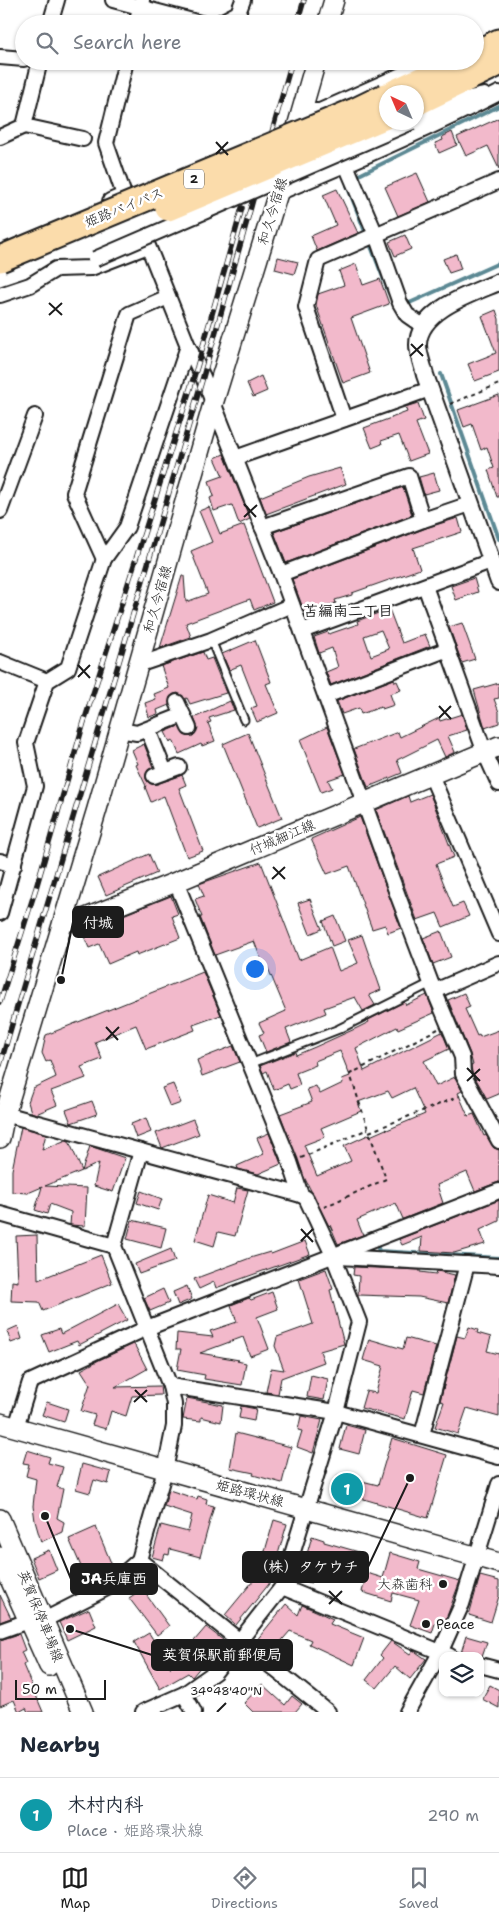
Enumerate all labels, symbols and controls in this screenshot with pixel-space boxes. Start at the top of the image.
search box [15,15,484,70]
icon: search [33,29,61,57]
text: Search here [73,30,182,55]
north arrow [379,85,424,130]
road number: 2 [184,170,204,188]
street label: 和久今宿線 [253,175,291,247]
street label: 姫路バイパス [82,183,166,231]
street label: 和久今宿線 [139,563,175,635]
district label: 苫編南二丁目 [303,601,393,621]
street label: 付城細江線 [246,815,318,859]
callout: 付城 [73,907,123,937]
text: 付城 [83,913,113,933]
your location [242,956,268,982]
pin: 1 [331,1470,363,1508]
street label: 姫路環状線 [214,1475,286,1511]
callout: （株）タケウチ [243,1552,368,1582]
text: （株）タケウチ [253,1557,359,1577]
callout: JA兵庫西 [71,1564,157,1594]
street label: 英賀保停車場線 [14,1567,68,1665]
text: JA兵庫西 [81,1569,147,1589]
place label: 大森歯科 [377,1575,433,1593]
marker: 大森歯科 [437,1578,449,1590]
place label: Peace [436,1615,475,1633]
marker: Peace [420,1618,432,1630]
callout: 英賀保駅前郵便局 [152,1640,292,1670]
text: 英賀保駅前郵便局 [162,1645,282,1665]
map controls [439,1652,484,1697]
button: layers [439,1652,484,1697]
scale bar [15,1677,106,1700]
text: 50 m [22,1680,57,1698]
text: 34°48'40"N [190,1683,262,1699]
text: Nearby [20,1731,100,1759]
text: 木村内科 [67,1792,143,1817]
text: 1 [32,1805,40,1826]
text: 290 m [427,1805,479,1826]
text: Place · 姫路環状線 [67,1820,203,1841]
tab: Map [60,1864,90,1912]
tab: Directions [211,1864,278,1912]
tab: Saved [399,1864,439,1912]

